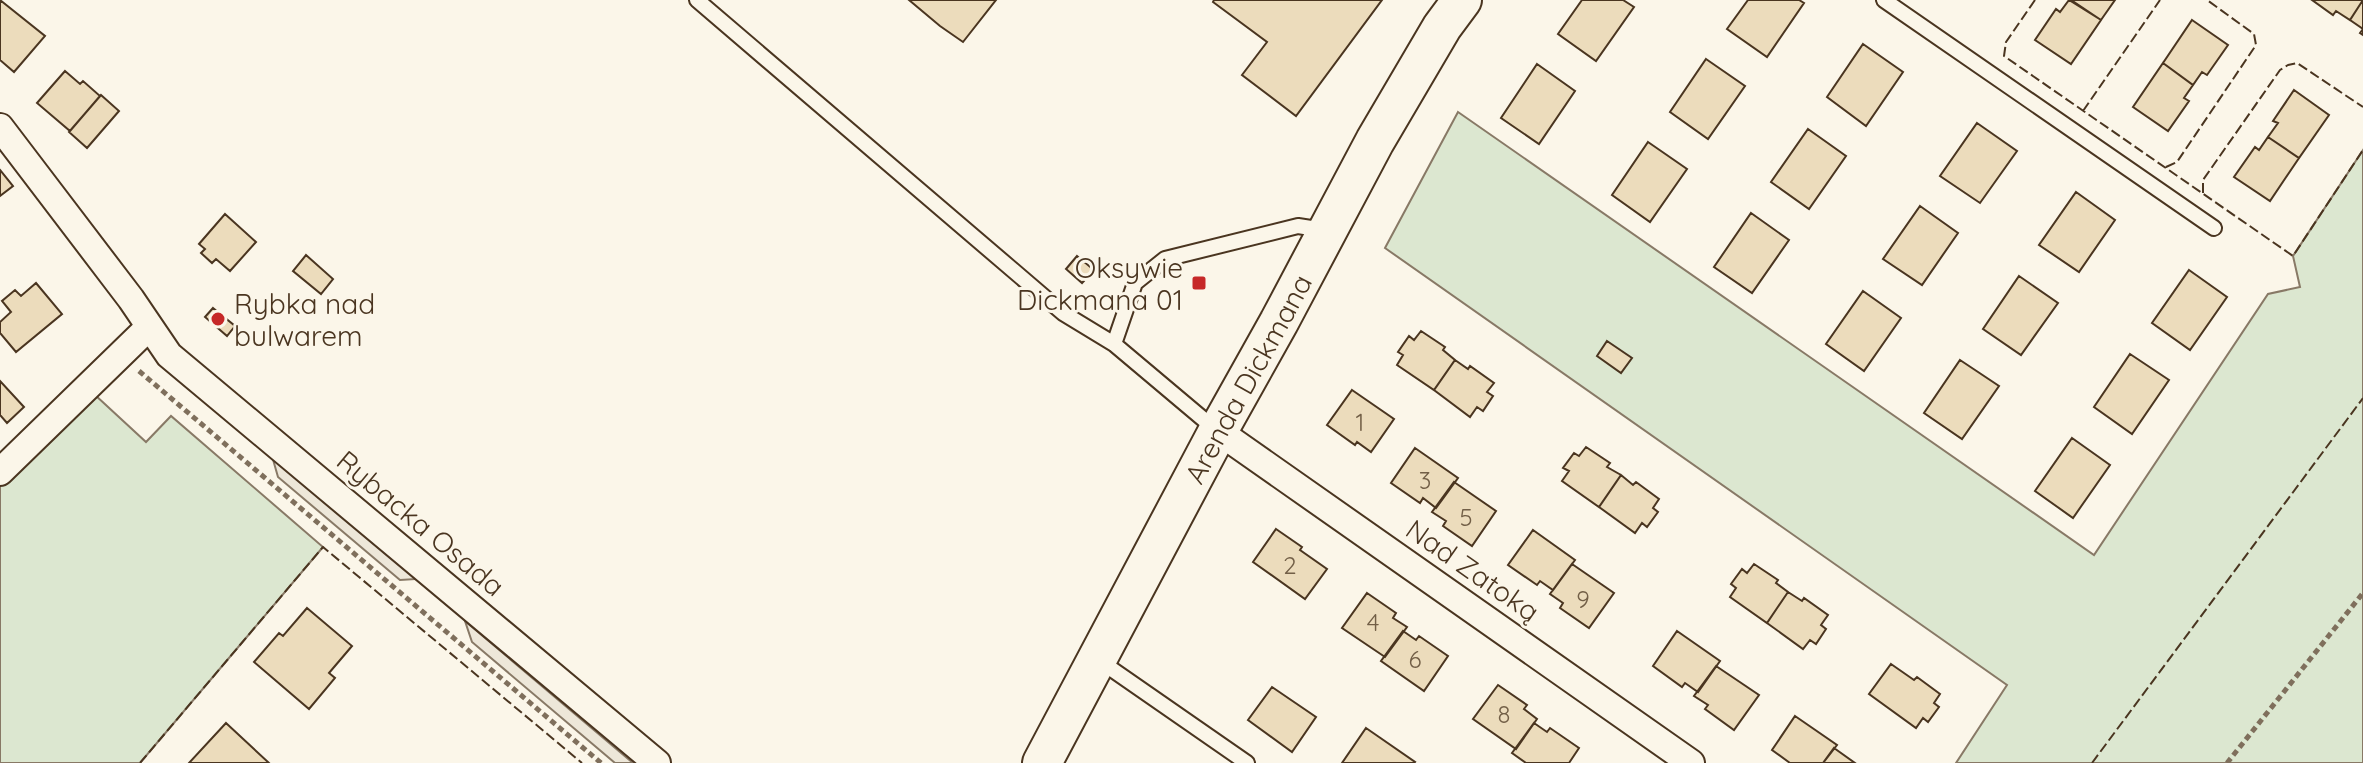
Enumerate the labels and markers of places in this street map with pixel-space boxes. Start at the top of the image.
place label: Oksywie Dickmana 01 [1017,250,1183,317]
marker: Oksywie Dickmana 01 [1190,274,1208,292]
place label: Rybka nad bulwarem [234,286,375,353]
marker: Rybka nad bulwarem [209,310,227,328]

